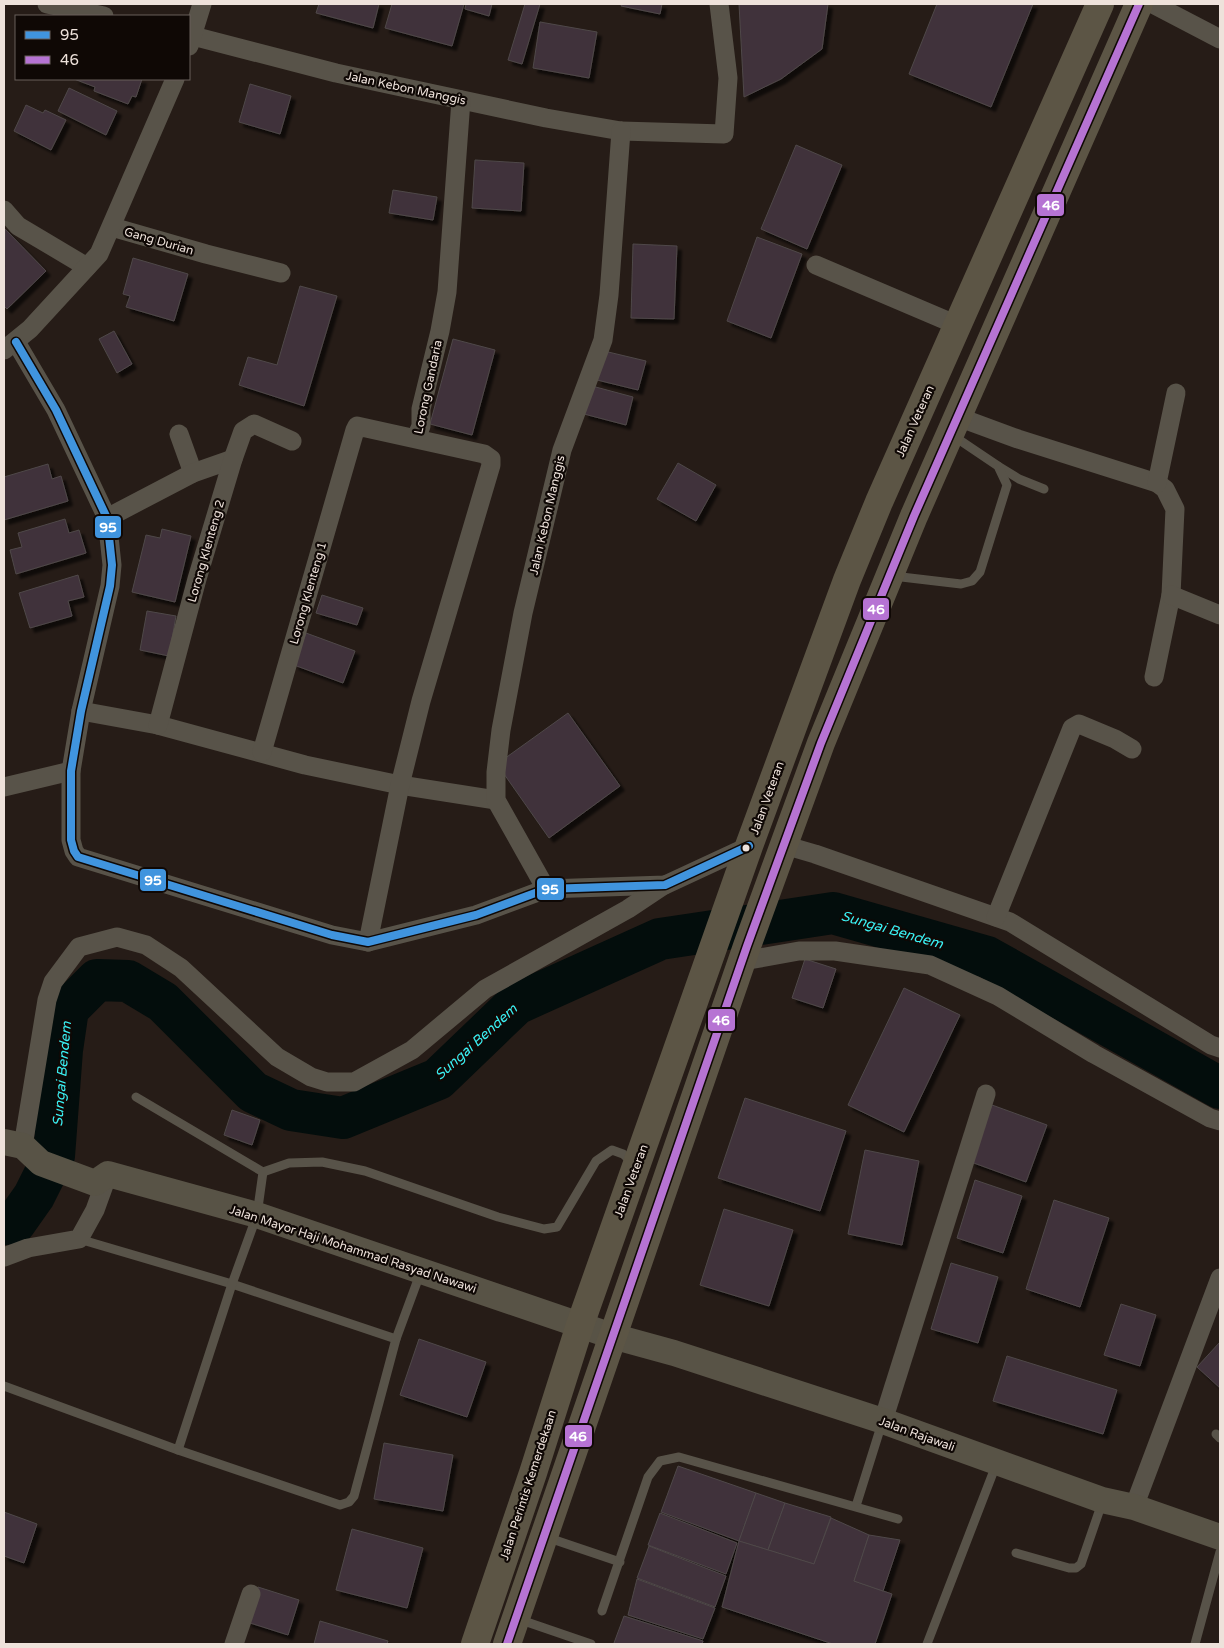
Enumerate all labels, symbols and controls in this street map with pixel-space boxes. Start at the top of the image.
legend [15,15,190,80]
text: 95 [60,26,79,44]
text: 46 [60,51,79,69]
street label: Jalan Kebon Manggis [345,68,467,108]
line badge: 46 [1036,193,1065,217]
text: 46 [1042,197,1060,214]
street label: Gang Durian [123,224,195,258]
street label: Lorong Gandaria [411,339,445,435]
street label: Jalan Veteran [893,383,937,459]
street label: Jalan Kebon Manggis [526,454,568,576]
street label: Lorong Klenteng 2 [185,498,227,604]
line badge: 95 [94,515,122,539]
text: 95 [99,519,117,536]
street label: Lorong Klenteng 1 [287,540,329,646]
line badge: 46 [862,597,890,621]
text: 46 [867,601,885,618]
street label: Jalan Veteran [747,759,787,837]
unlabelled marker [741,843,751,853]
line badge: 95 [139,868,167,892]
text: 95 [144,872,162,889]
line badge: 95 [536,877,565,901]
text: 95 [541,881,559,898]
water label: Sungai Bendem [839,907,946,953]
water label: Sungai Bendem [431,1000,522,1083]
line badge: 46 [707,1008,736,1032]
text: 46 [712,1012,730,1029]
water label: Sungai Bendem [49,1020,75,1127]
street label: Jalan Veteran [611,1142,651,1220]
street label: Jalan Mayor Haji Mohammad Rasyad Nawawi [228,1202,478,1296]
street label: Jalan Perintis Kemerdekaan [497,1408,559,1562]
street label: Jalan Rajawali [877,1414,957,1454]
line badge: 46 [564,1424,593,1448]
text: 46 [569,1428,587,1445]

